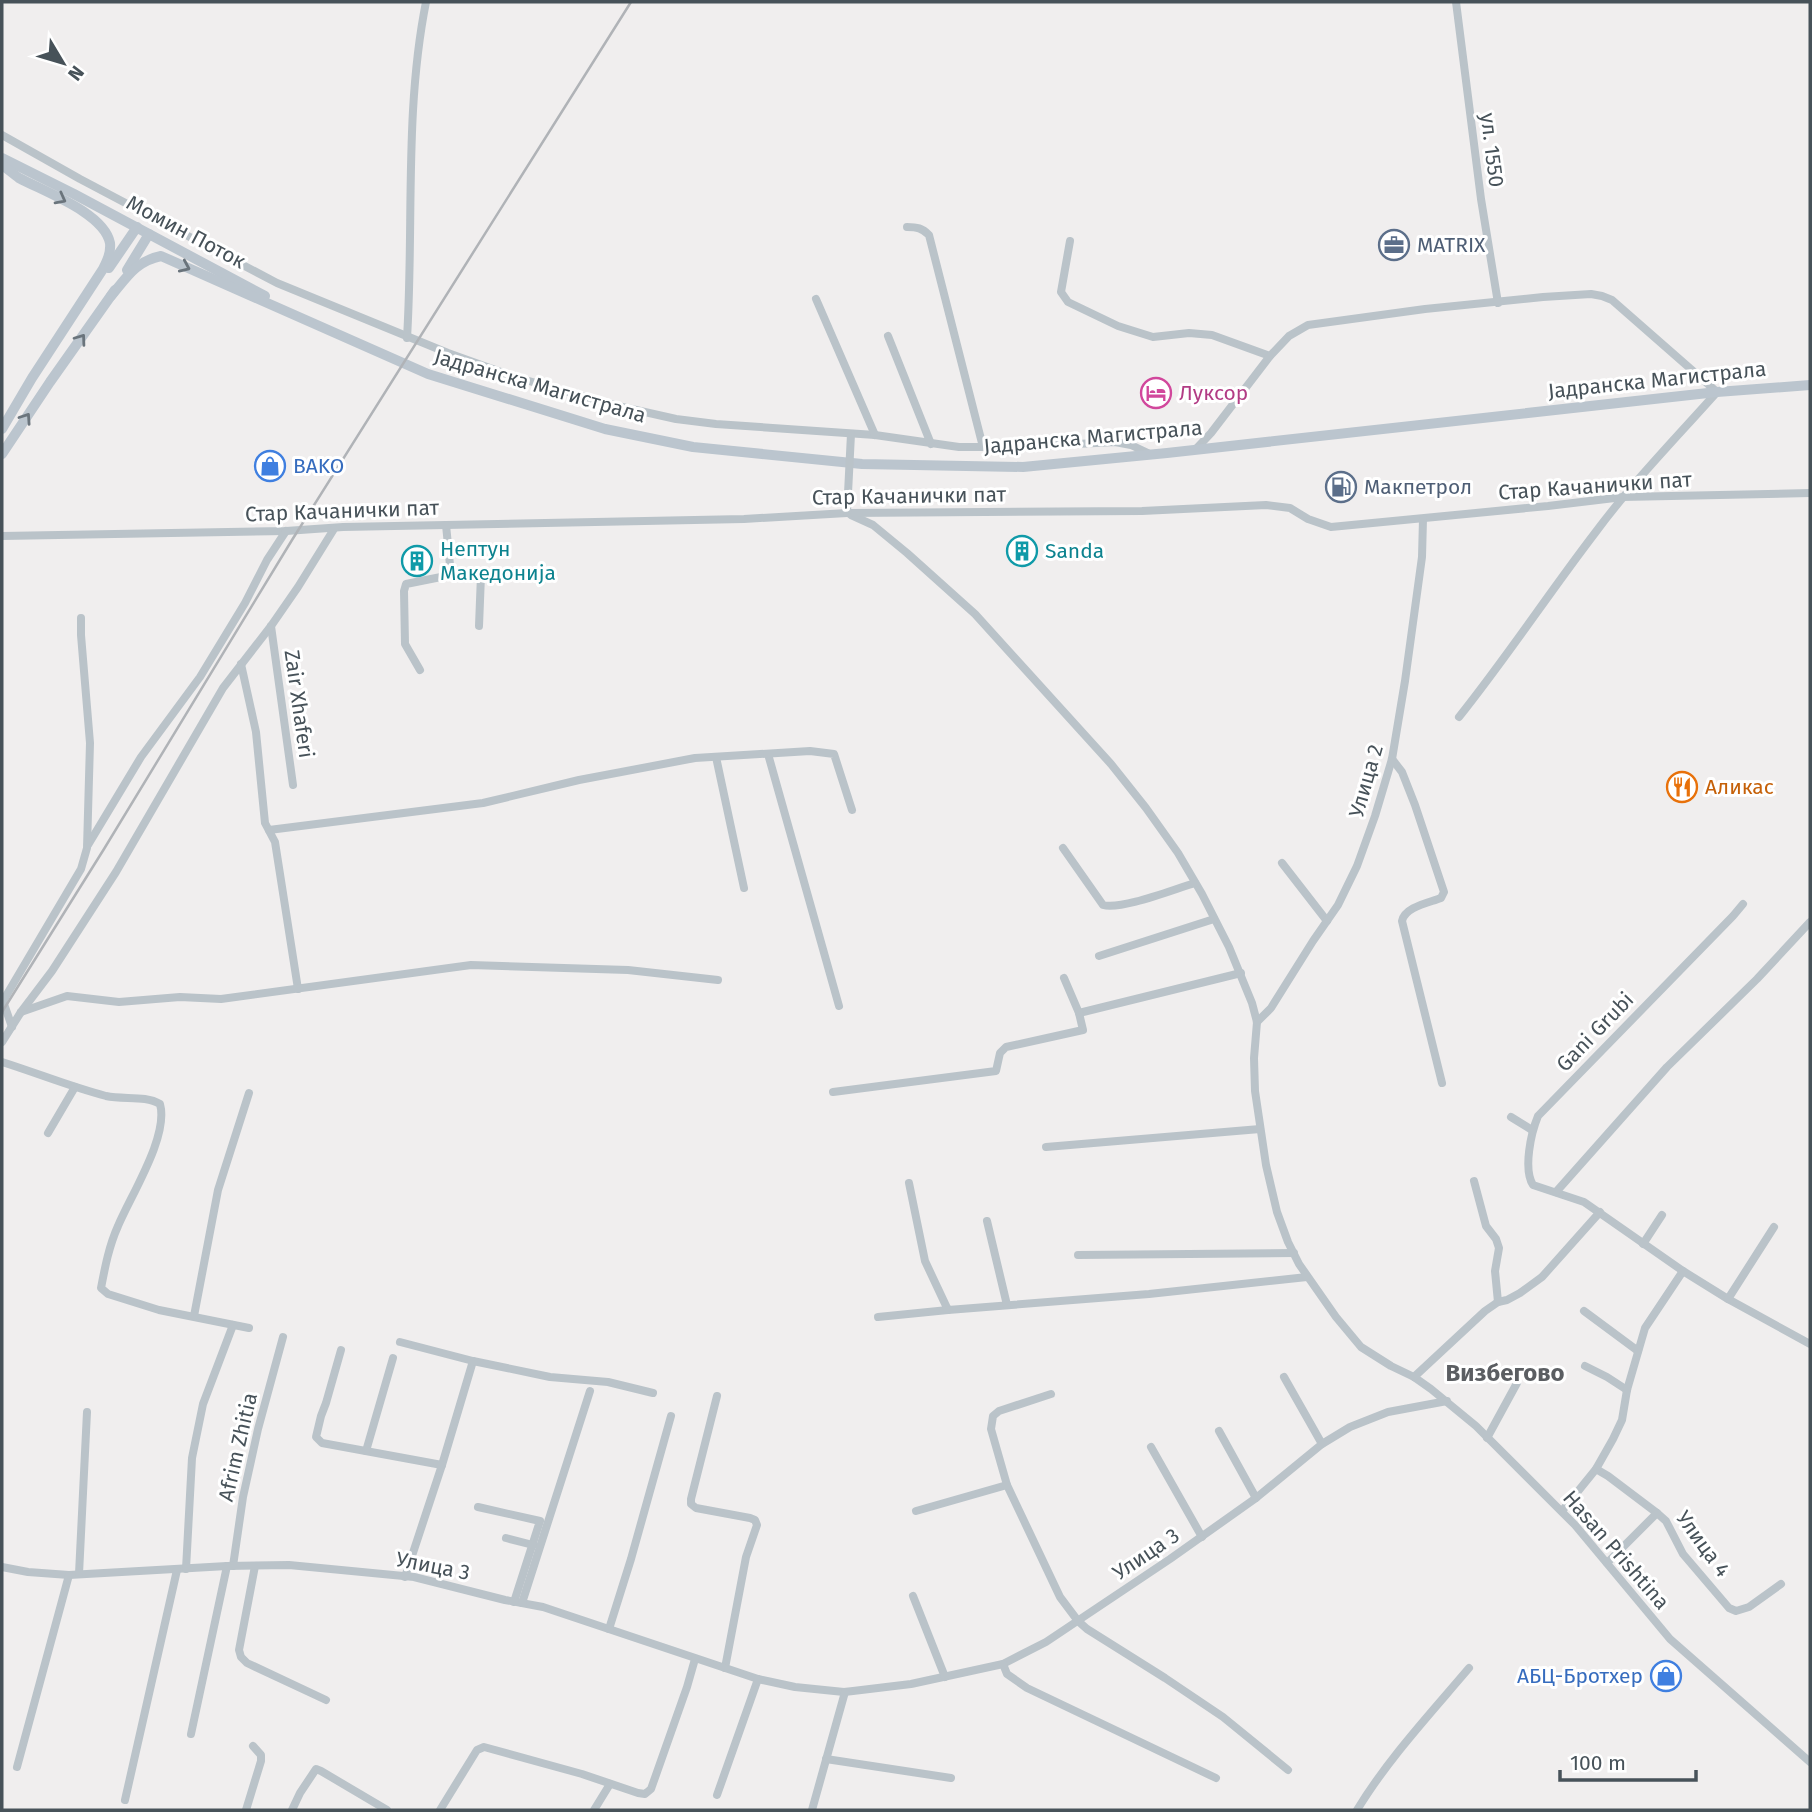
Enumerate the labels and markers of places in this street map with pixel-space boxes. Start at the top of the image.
office icon: MATRIX [1377,228,1411,262]
place label: MATRIX [1417,232,1486,258]
hotel icon: Луксор [1139,376,1173,410]
place label: Луксор [1179,380,1248,406]
shop icon: BAKO [253,449,287,483]
place label: BAKO [293,453,344,479]
fuel station icon: Макпетрол [1324,470,1358,504]
place label: Макпетрол [1364,474,1472,500]
building icon: Sanda [1005,534,1039,568]
place label: Нептун Македонија [440,536,556,586]
place label: Sanda [1045,538,1104,564]
building icon: Нептун Македонија [400,544,434,578]
restaurant icon: Аликас [1665,770,1699,804]
place label: Аликас [1705,774,1774,800]
shop icon: АБЦ-Бротхер [1649,1659,1683,1693]
place label: АБЦ-Бротхер [1517,1663,1643,1689]

